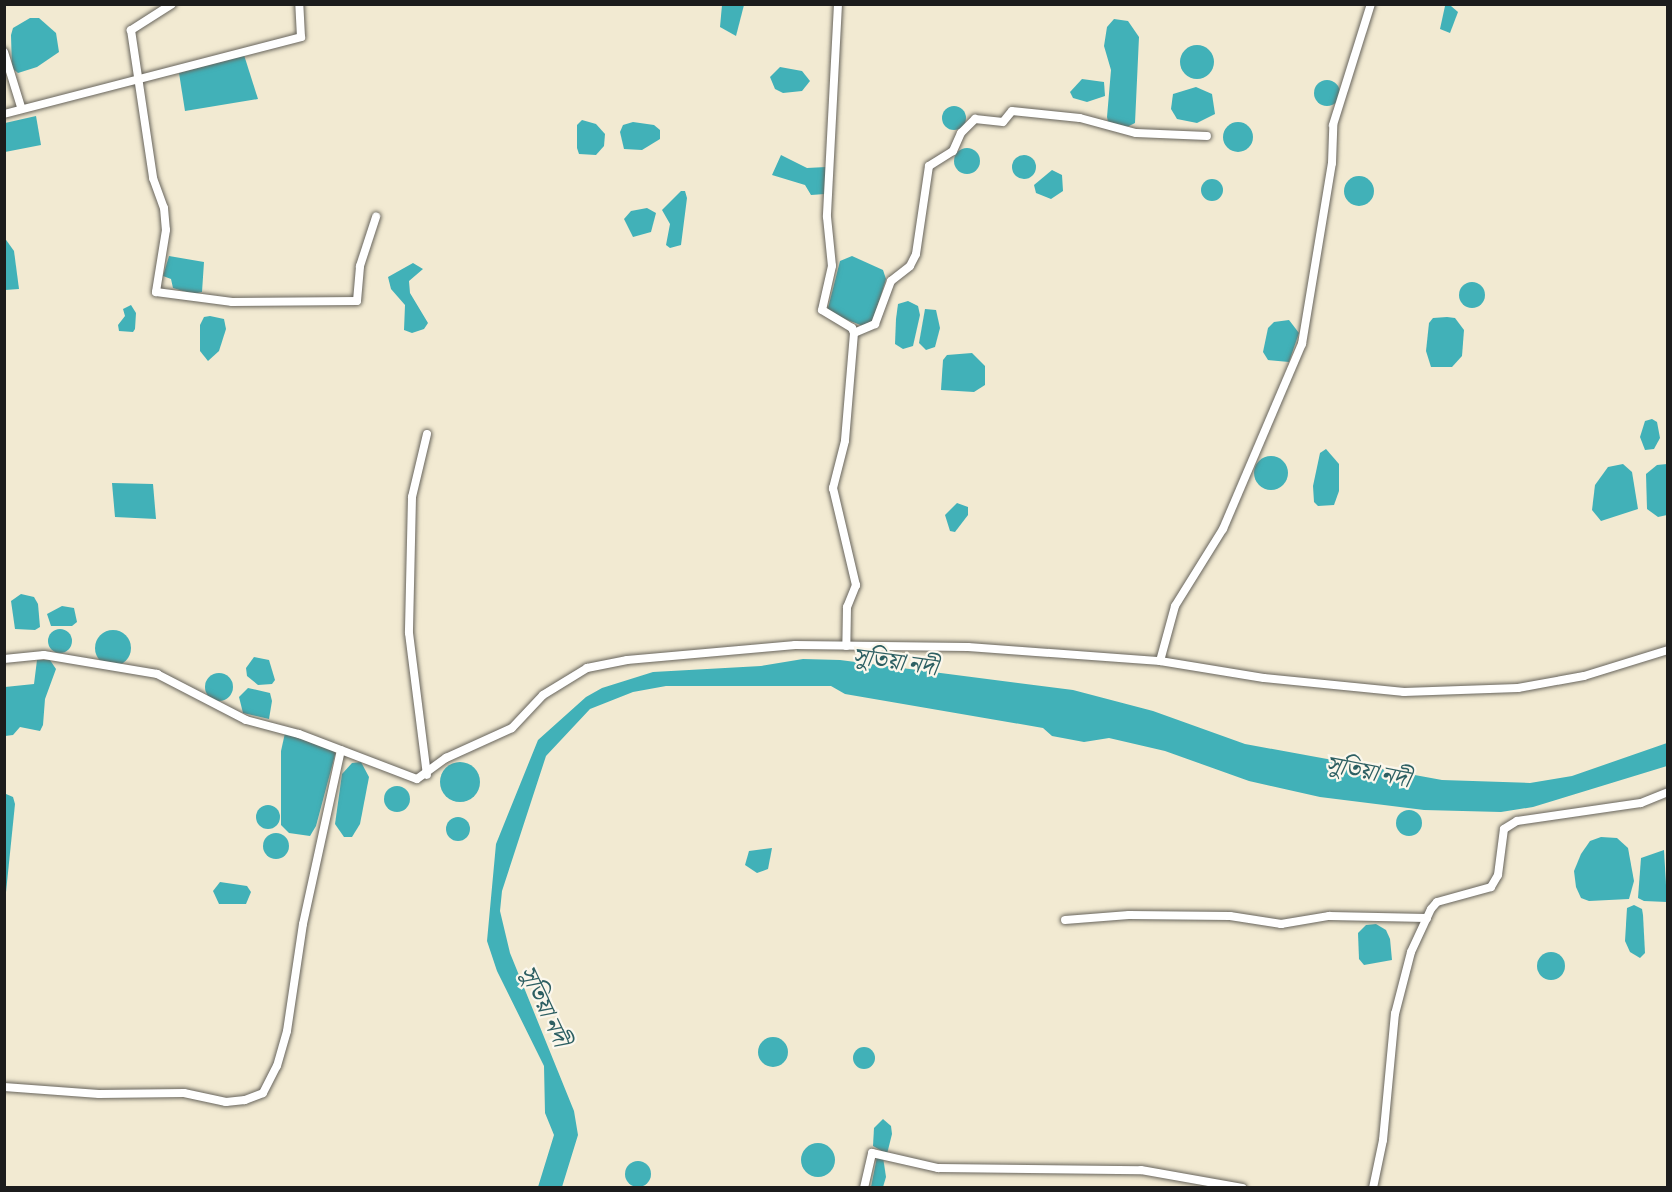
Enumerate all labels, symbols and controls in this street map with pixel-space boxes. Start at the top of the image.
water label: সুতিয়া নদী [851,642,939,682]
water label: সুতিয়া নদী [1323,750,1413,794]
water label: সুতিয়া নদী [513,961,575,1051]

